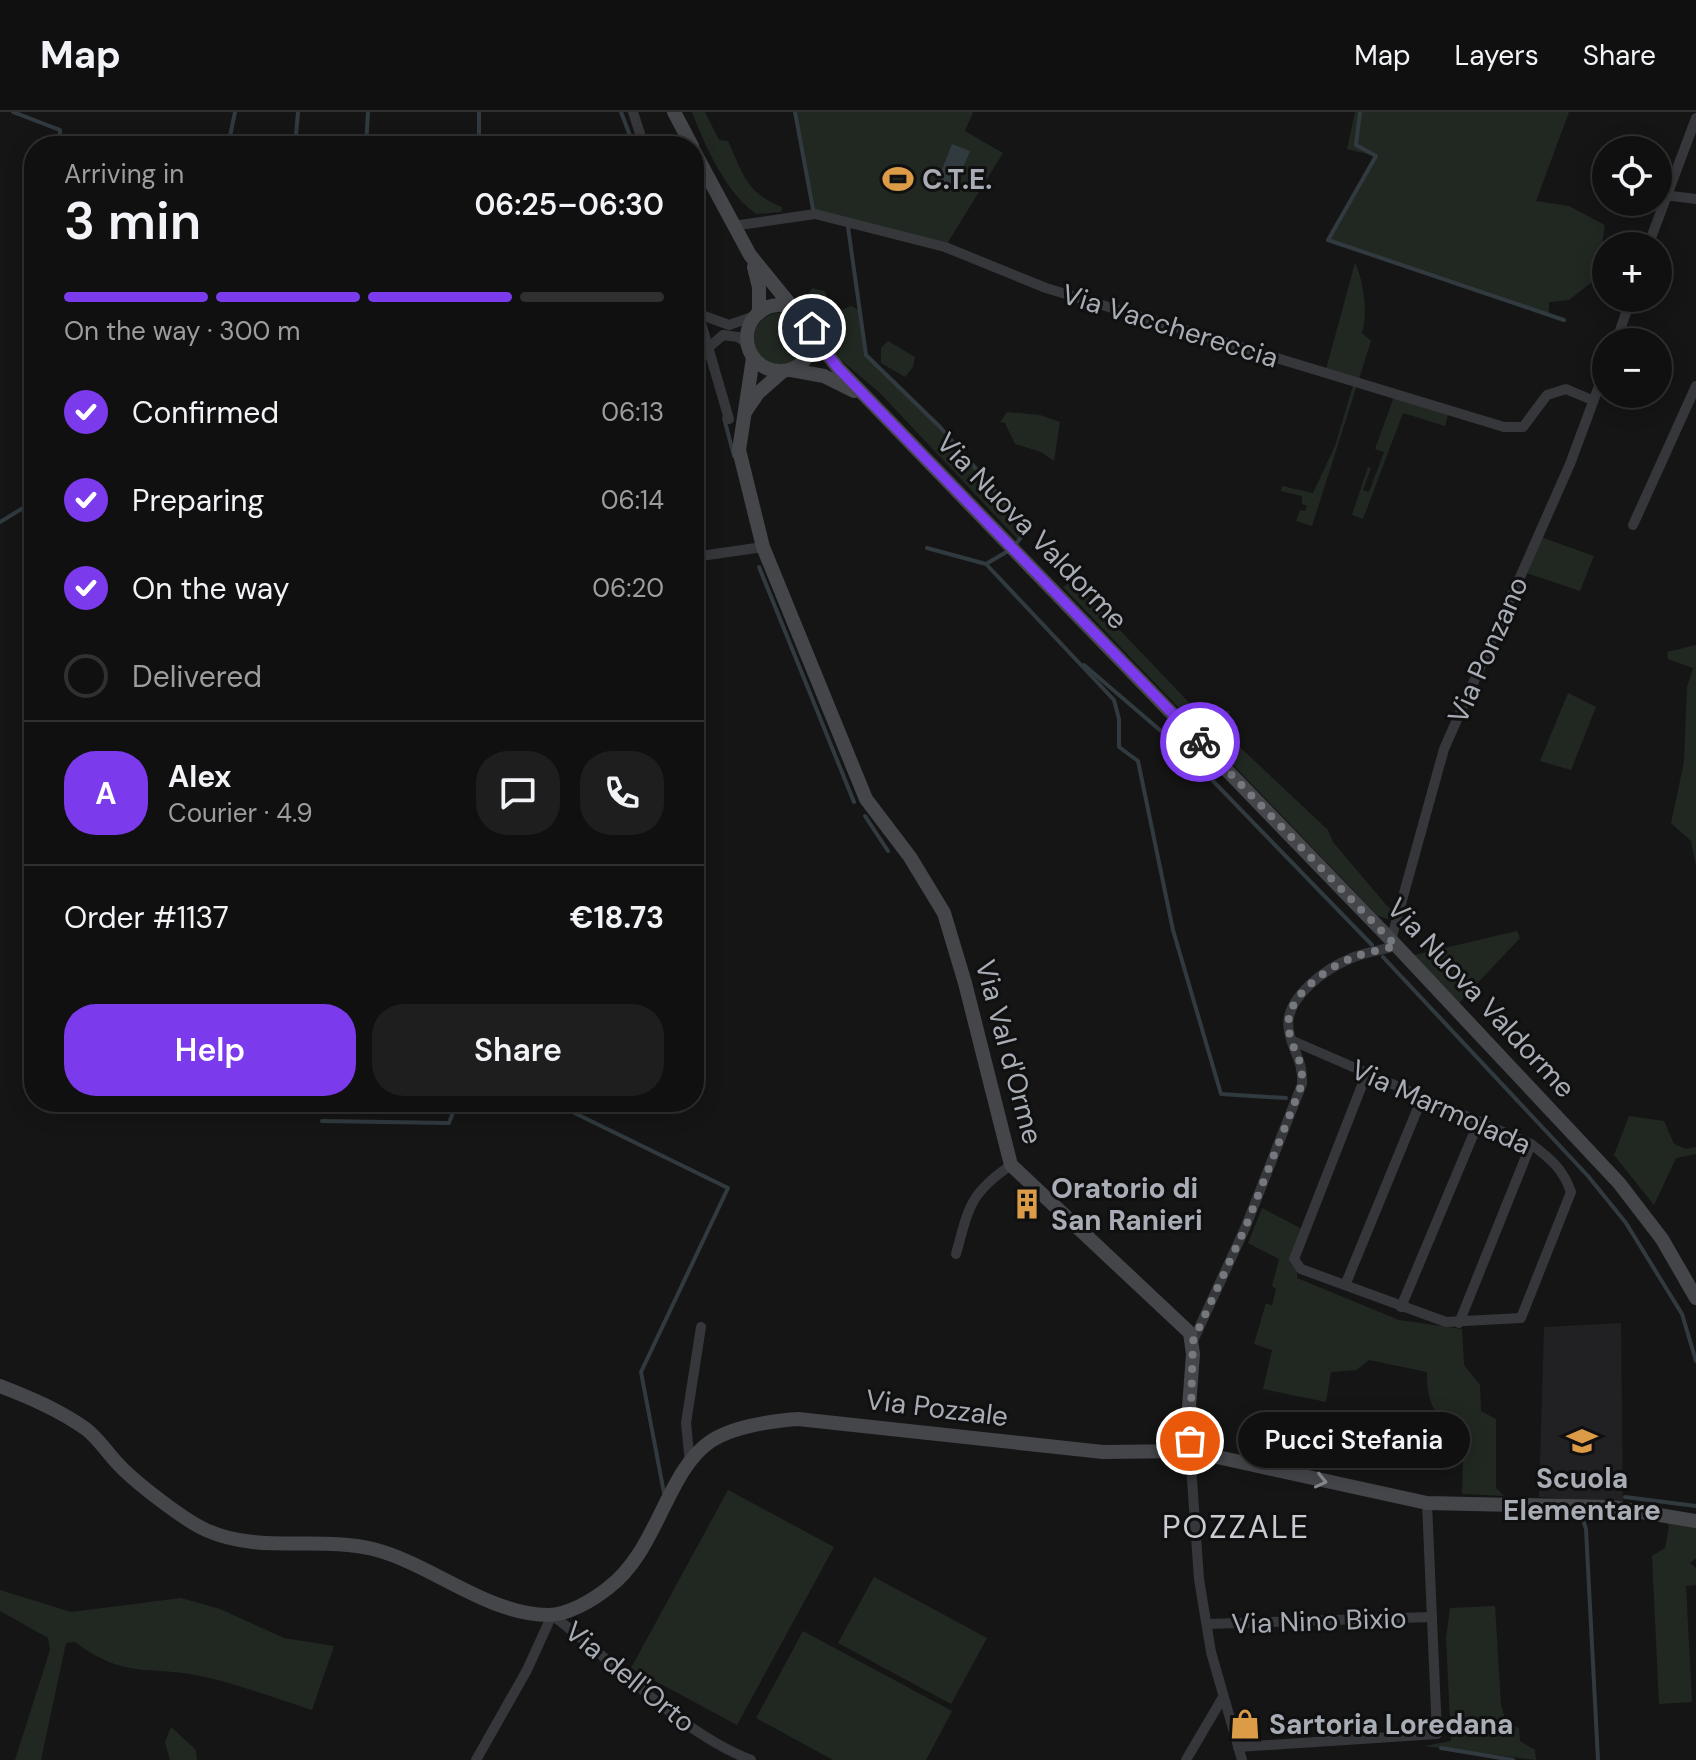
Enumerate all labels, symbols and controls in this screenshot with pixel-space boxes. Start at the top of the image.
text: Map [40,30,121,80]
text: Map [1354,37,1411,74]
text: Layers [1455,37,1539,74]
text: Share [1583,37,1656,74]
map controls [1592,136,1672,408]
button: locate [1592,136,1672,216]
text: Arriving in [64,157,184,191]
place label: C.T.E. [922,161,992,198]
sports icon: C.T.E. [881,162,915,196]
text: 06:25–06:30 [474,185,664,224]
text: 3 min [64,187,201,255]
button: + [1592,232,1672,312]
street label: Via Vacchereccia [1057,276,1283,376]
pin [778,294,846,362]
icon: home [790,306,834,350]
text: On the way · 300 m [64,314,300,348]
button: − [1592,328,1672,408]
icon: check [64,390,108,434]
text: Confirmed [132,393,279,432]
text: 06:13 [601,395,664,429]
street label: Via Nuova Valdorme [928,425,1136,637]
icon: check [64,478,108,522]
text: Preparing [132,481,264,520]
text: 06:14 [601,483,664,517]
icon: check [64,566,108,610]
text: On the way [132,569,289,608]
text: 06:20 [592,571,664,605]
street label: Via Ponzano [1439,571,1537,729]
text: Delivered [132,657,262,696]
courier [1160,702,1240,782]
icon: bike [1178,720,1222,764]
button: chat [476,751,560,835]
button: phone [580,751,664,835]
text: Alex [168,757,231,796]
text: A [95,774,117,813]
text: Courier · 4.9 [168,796,313,830]
street label: Via Nuova Valdorme [1379,890,1583,1106]
text: Order #1137 [64,898,229,937]
text: €18.73 [570,898,664,937]
street label: Via Val d'Orme [967,956,1051,1148]
button: Help [64,1004,356,1096]
button: Share [372,1004,664,1096]
street label: Via Marmolada [1345,1051,1537,1163]
place label: Oratorio di San Ranieri [1051,1170,1203,1239]
building icon: Oratorio di San Ranieri [1010,1187,1044,1221]
street label: Via Pozzale [864,1381,1010,1435]
pin [1156,1407,1224,1475]
callout: Pucci Stefania [1238,1413,1470,1469]
icon: bag [1168,1419,1212,1463]
text: Pucci Stefania [1265,1423,1443,1457]
school or university icon: Scuola Elementare [1565,1424,1599,1458]
place label: Scuola Elementare [1503,1460,1661,1529]
one-way arrow [1314,1472,1327,1489]
district label: POZZALE [1162,1506,1310,1548]
street label: Via Nino Bixio [1231,1599,1407,1643]
street label: Via dell'Orto [557,1613,703,1741]
place label: Sartoria Loredana [1269,1706,1513,1743]
shop icon: Sartoria Loredana [1228,1707,1262,1741]

